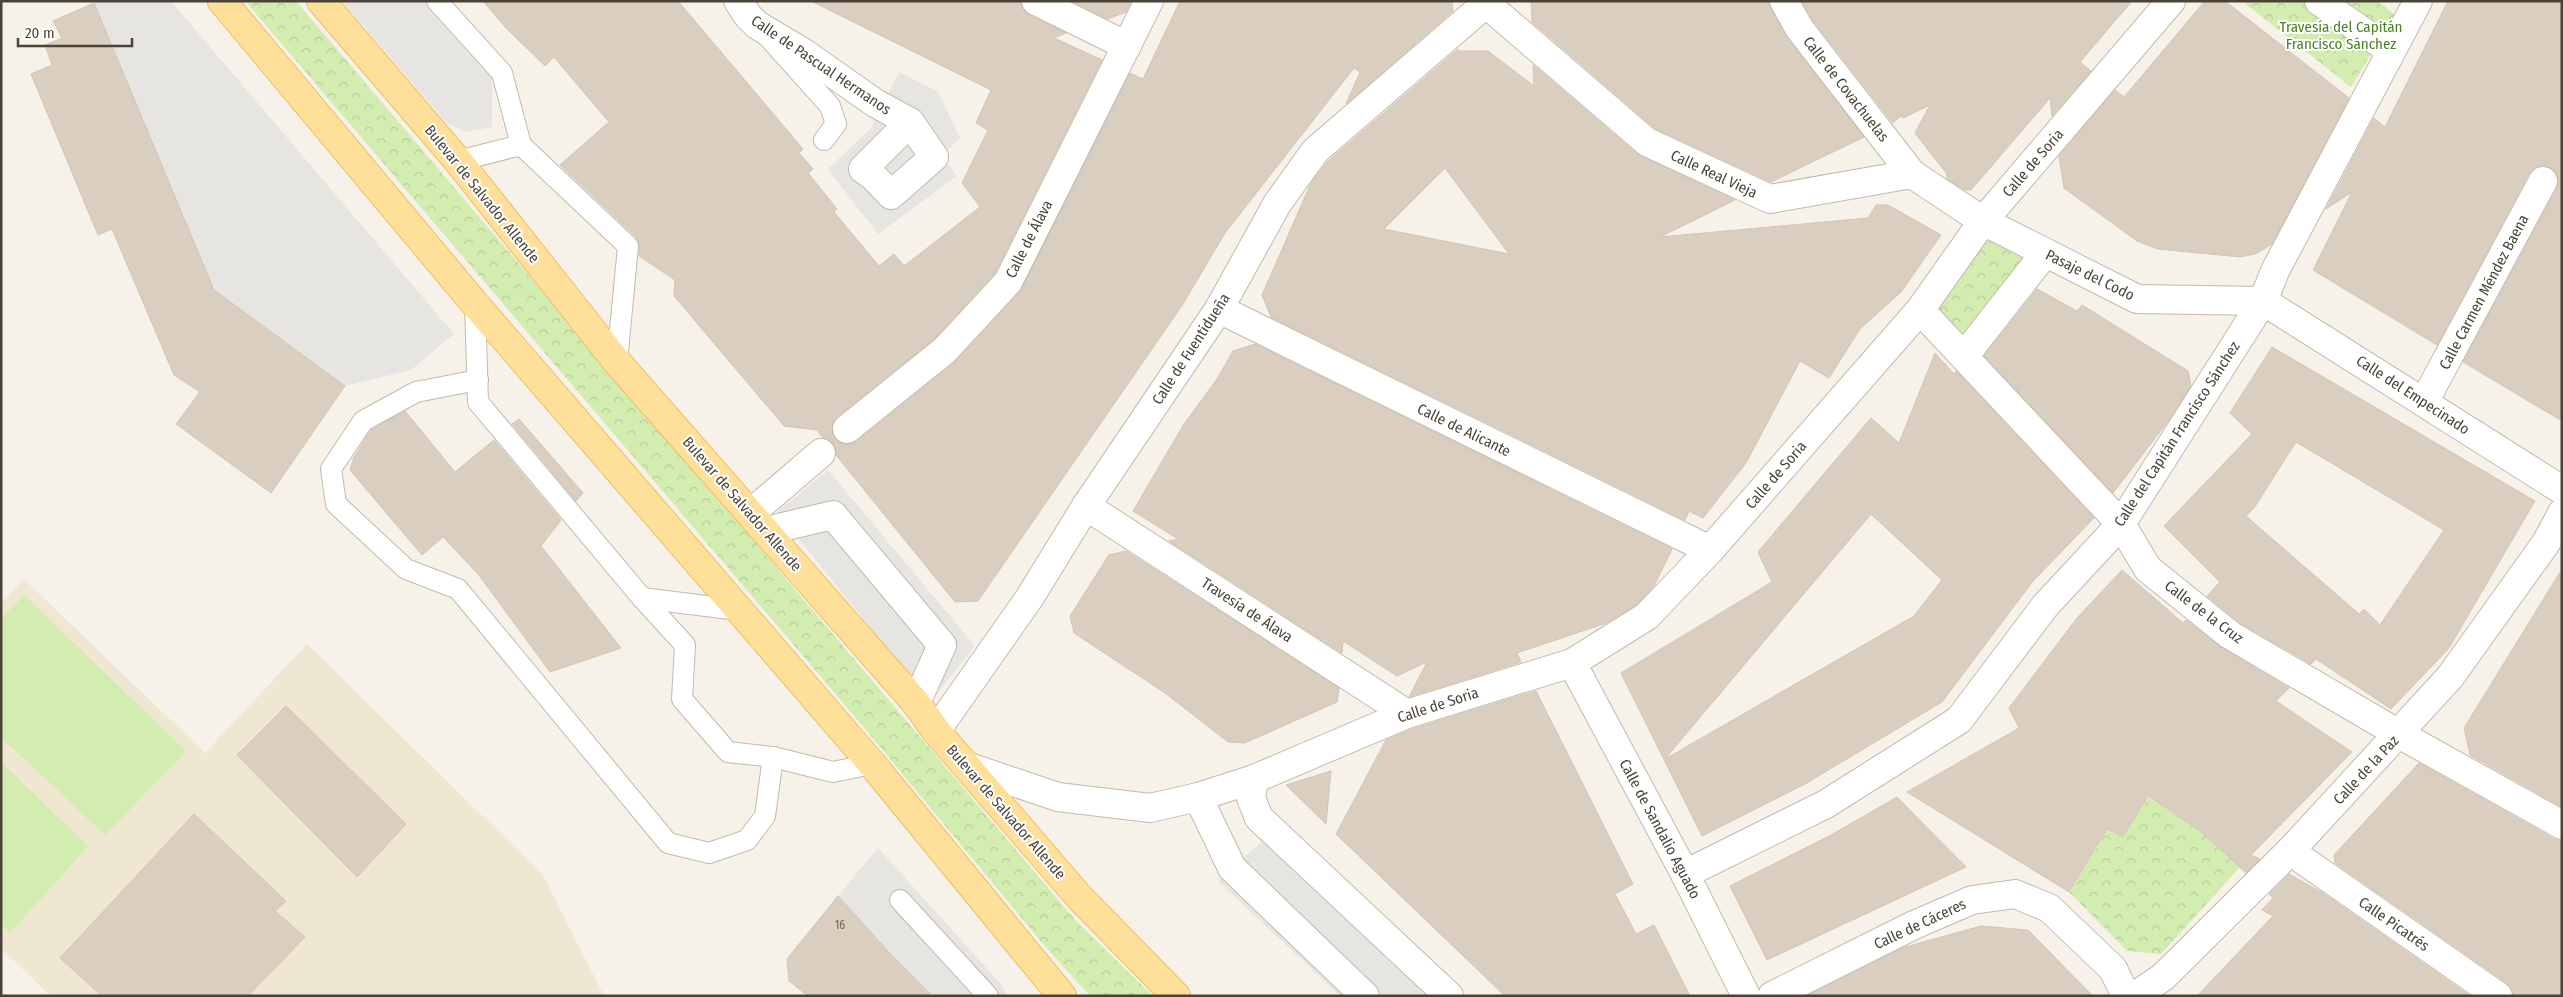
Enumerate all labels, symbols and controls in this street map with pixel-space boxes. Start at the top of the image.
street label: Calle de Pascual Hermanos [748,11,894,119]
scale bar [18,15,131,47]
park label: Travesía del Capitán Francisco Sánchez [2279,18,2403,53]
text: 20 m [25,24,55,42]
street label: Calle de Covachuelas [1799,33,1893,145]
street label: Bulevar de Salvador Allende [421,121,543,267]
street label: Calle de Soria [1999,125,2067,201]
street label: Calle Real Vieja [1668,146,1760,202]
street label: Calle de Álava [1002,197,1056,281]
street label: Calle Carmen Méndez Baena [2435,211,2533,373]
street label: Pasaje del Codo [2043,246,2137,304]
street label: Calle de Fuentidueña [1148,290,1234,408]
street label: Calle del Capitán Francisco Sánchez [2110,338,2244,530]
street label: Calle del Empecinado [2353,352,2473,438]
street label: Calle de Alicante [1414,400,1514,460]
street label: Bulevar de Salvador Allende [679,433,805,575]
street label: Calle de Soria [1742,437,1810,513]
street label: Travesía de Álava [1198,574,1296,646]
street label: Calle de la Cruz [2161,577,2247,647]
street label: Calle de Soria [1395,683,1481,727]
street label: Calle de la Paz [2330,732,2402,808]
street label: Bulevar de Salvador Allende [943,741,1069,883]
street label: Calle de Sandalio Aguado [1616,756,1704,902]
street label: Calle Picatrés [2355,893,2433,955]
street label: Calle de Cáceres [1871,895,1969,953]
house number: 16 [835,918,845,932]

